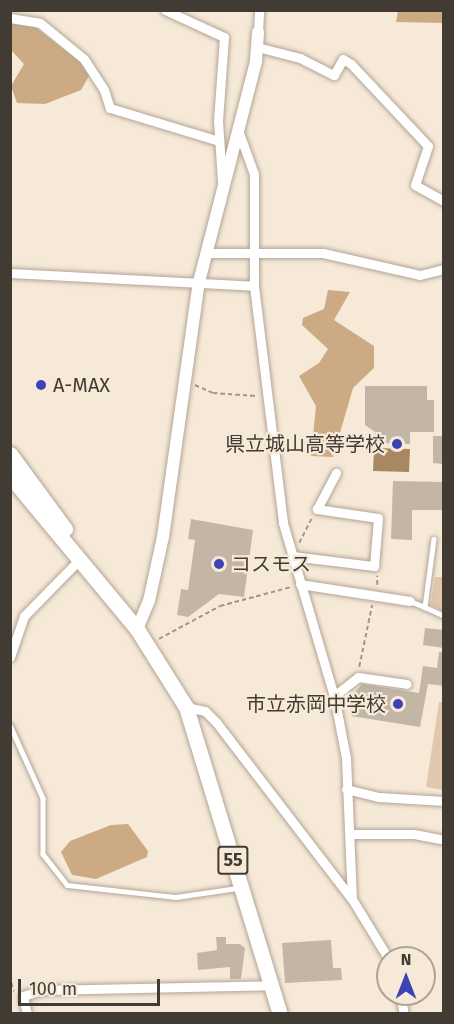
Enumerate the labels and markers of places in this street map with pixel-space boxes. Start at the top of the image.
place label: A-MAX [53,373,110,397]
marker: A-MAX [34,378,48,392]
place label: 県立城山高等学校 [225,432,385,456]
marker: 県立城山高等学校 [390,437,404,451]
place label: コスモス [231,552,311,576]
marker: コスモス [212,557,226,571]
place label: 市立赤岡中学校 [246,692,386,716]
marker: 市立赤岡中学校 [391,697,405,711]

